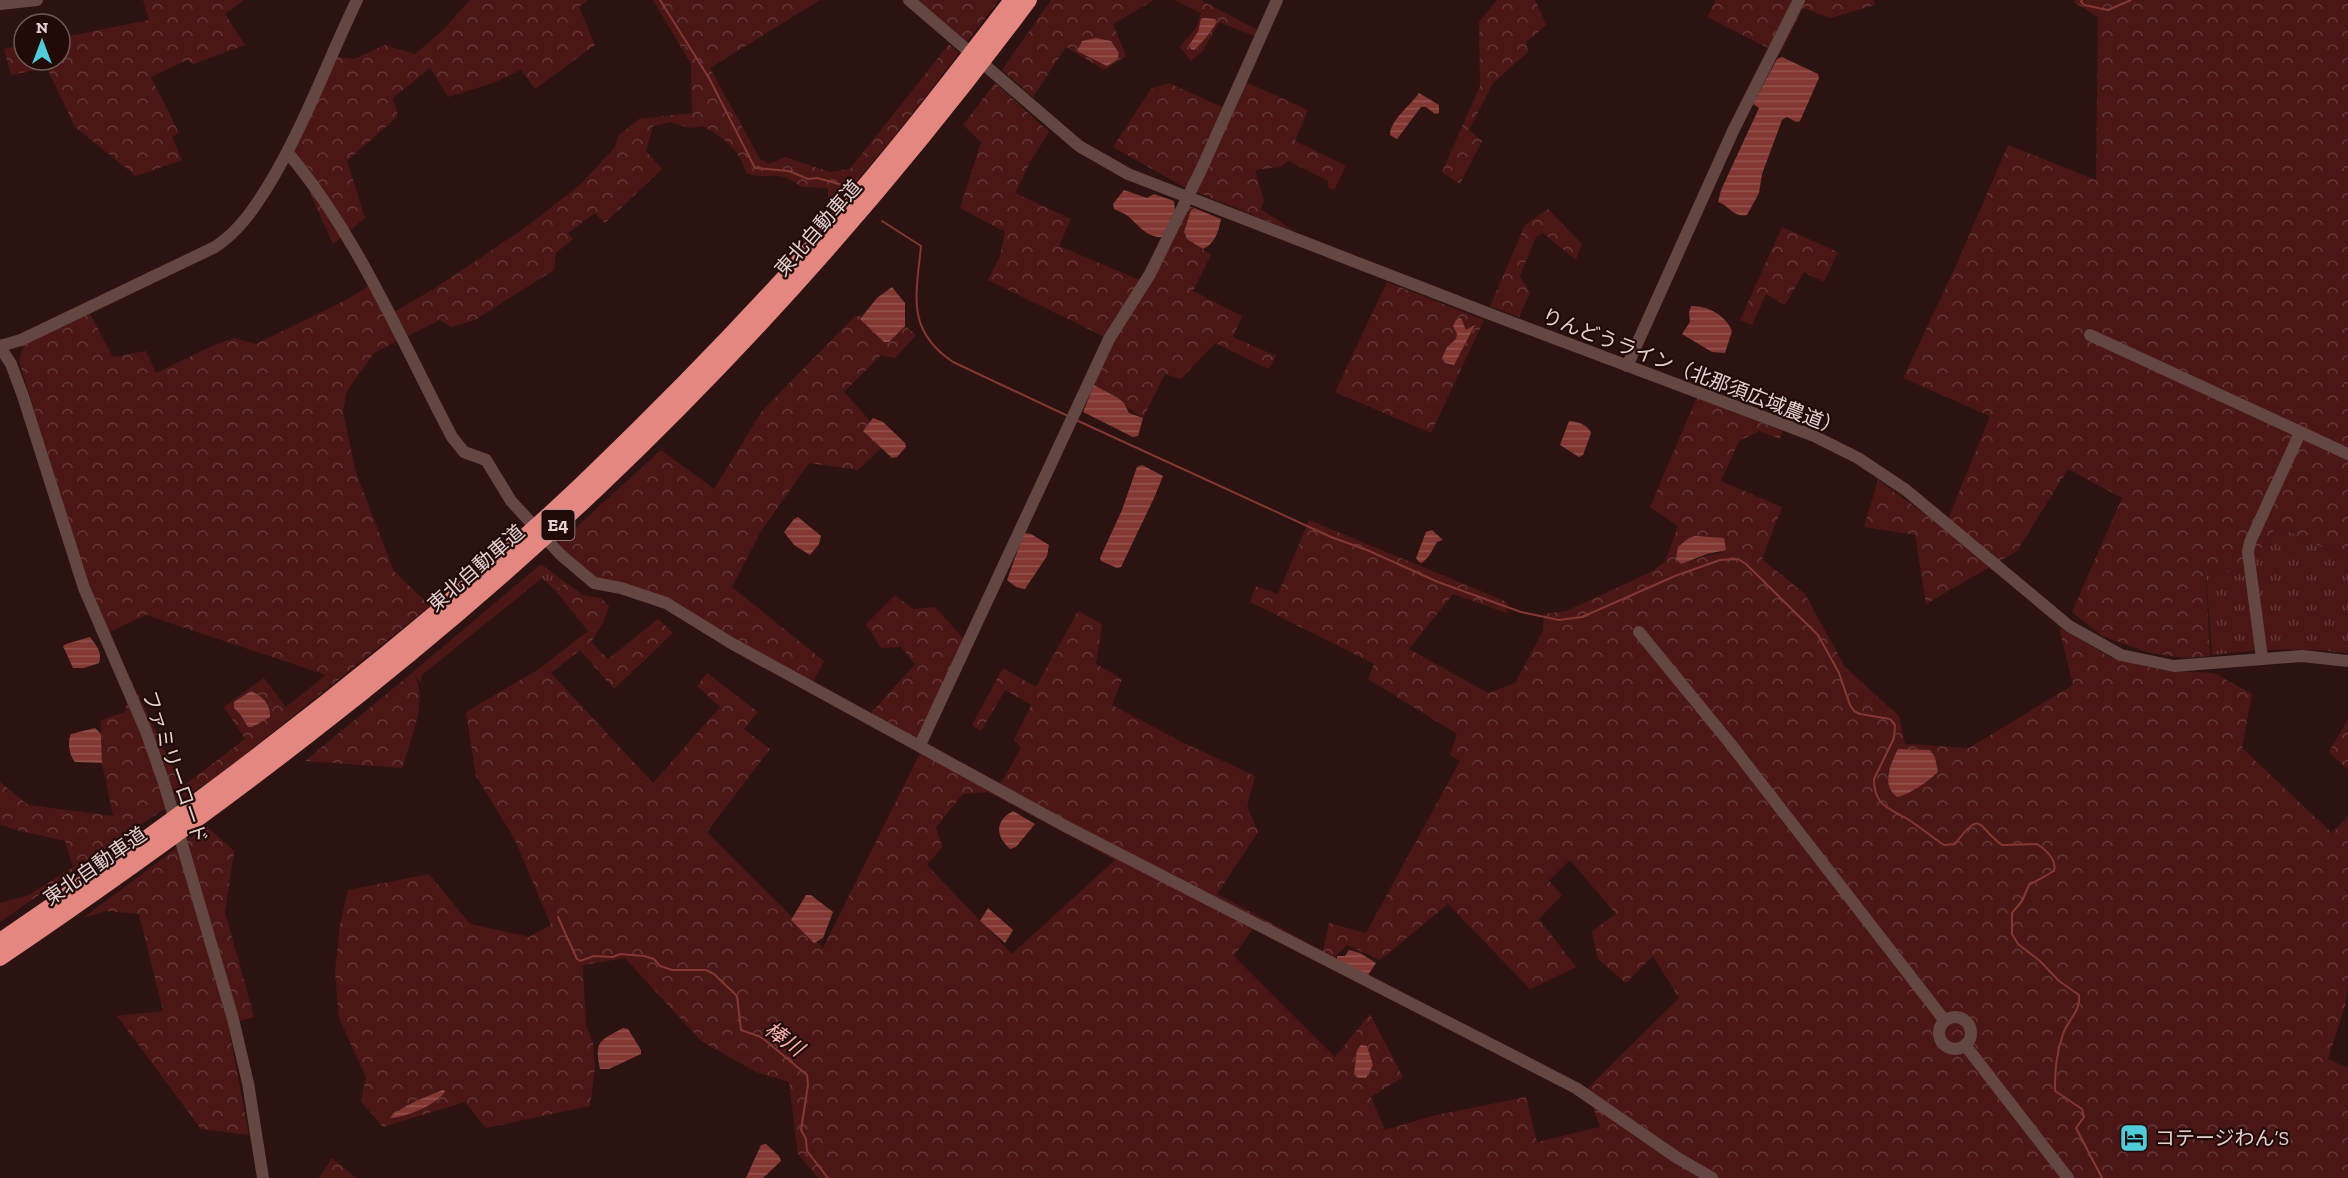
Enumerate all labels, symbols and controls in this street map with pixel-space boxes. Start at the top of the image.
north arrow [12,12,72,72]
text: N [36,18,48,37]
street label: 東北自動車道 [770,175,866,281]
street label: りんどうライン（北那須広域農道） [1539,304,1845,440]
road number: E4 [542,510,574,540]
street label: 東北自動車道 [423,520,529,616]
street label: ファミリーロード [138,687,212,847]
street label: 東北自動車道 [39,822,151,910]
water label: 棒川 [760,1016,810,1062]
hotel icon: コテージわん’S [2118,1122,2150,1154]
place label: コテージわん’S [2155,1126,2289,1150]

